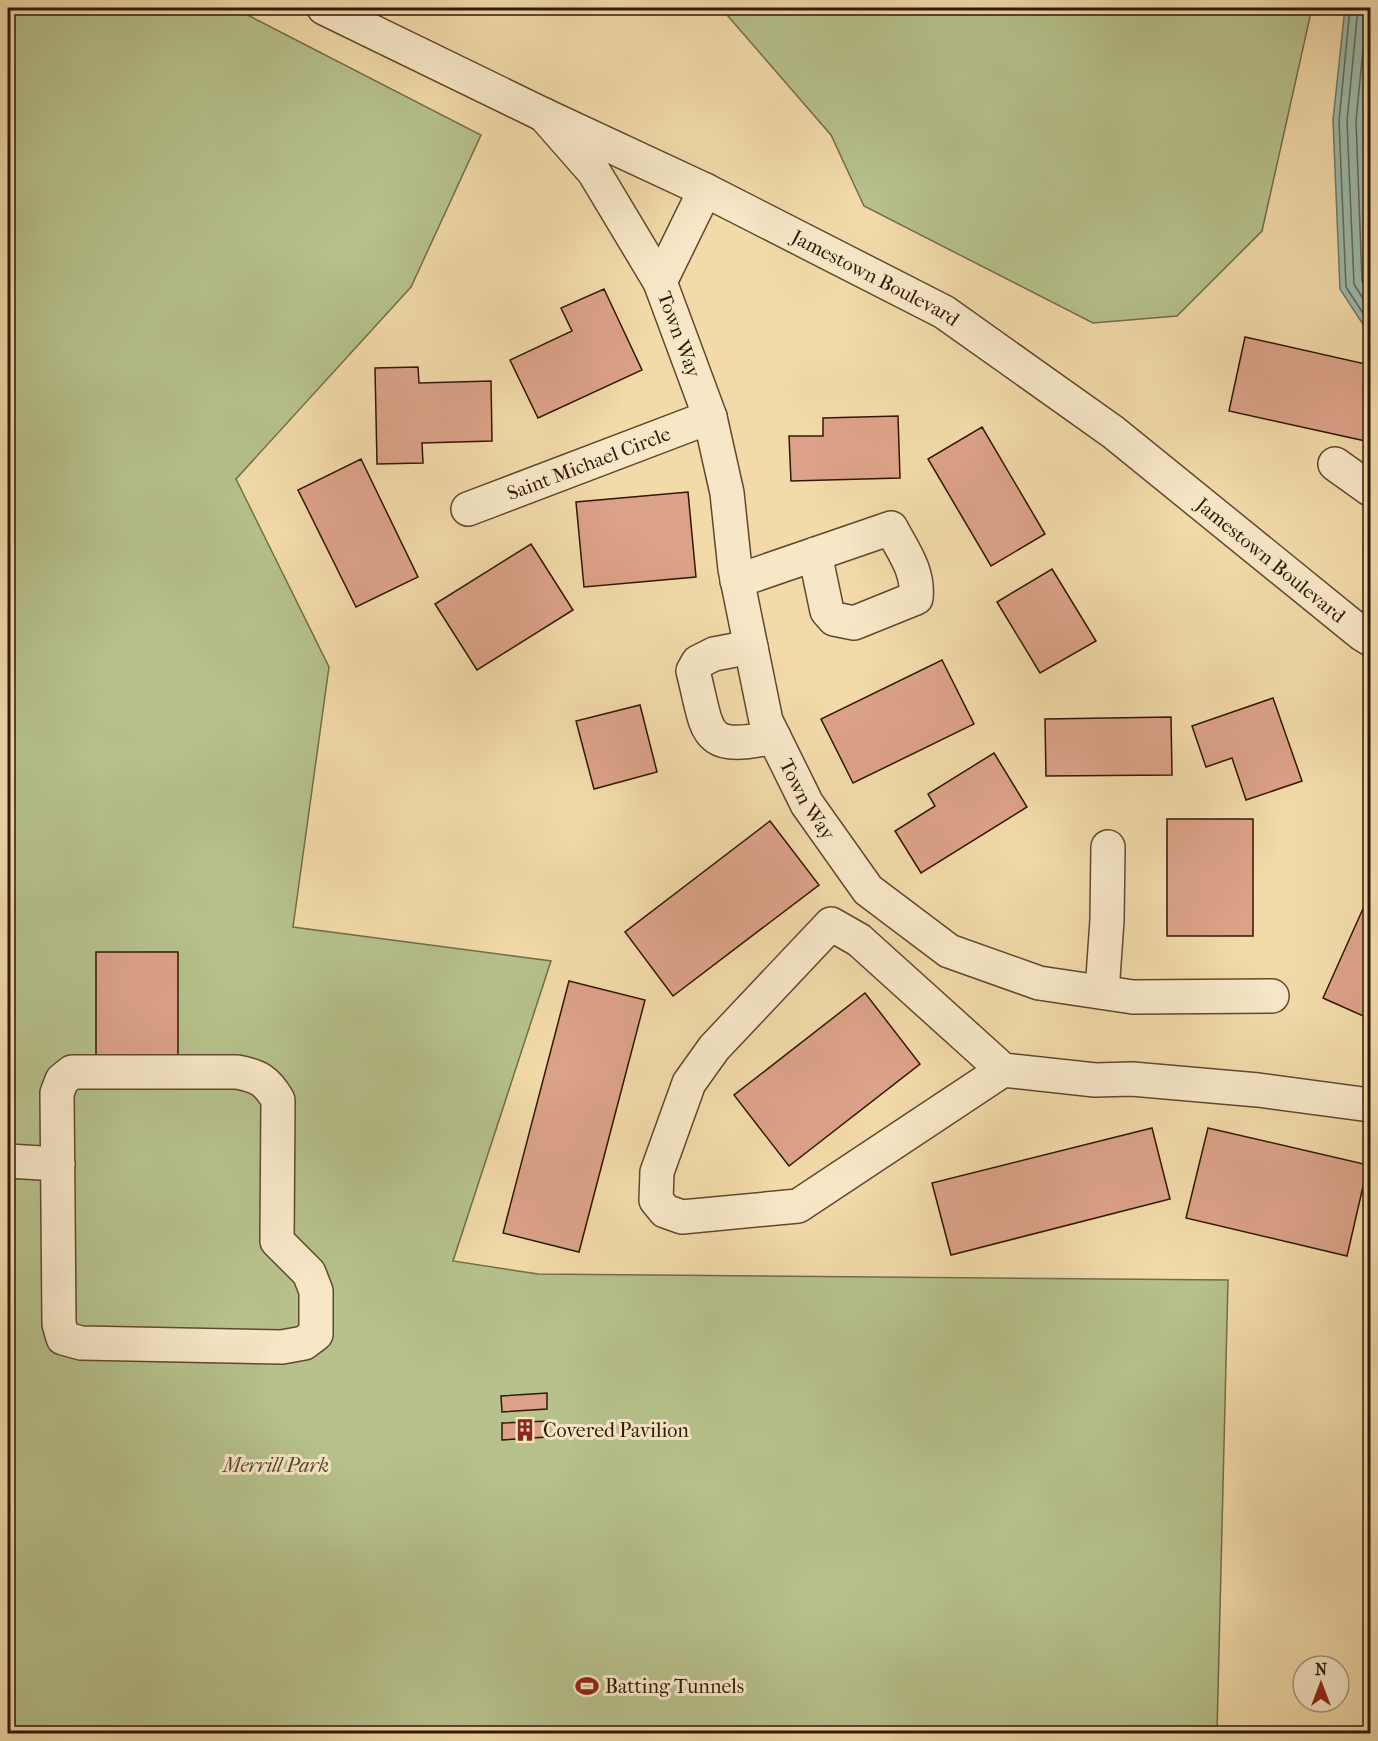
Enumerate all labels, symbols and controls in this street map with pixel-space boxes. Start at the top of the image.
street label: Jamestown Boulevard [786,224,964,332]
street label: Town Way [653,288,706,382]
street label: Saint Michael Circle [504,422,674,505]
street label: Jamestown Boulevard [1190,492,1351,628]
street label: Town Way [774,755,840,845]
building icon: Covered Pavilion [512,1417,538,1443]
place label: Covered Pavilion [543,1419,689,1442]
park label: Merrill Park [221,1454,329,1477]
north arrow [1291,1654,1351,1714]
text: N [1315,1660,1328,1679]
sports icon: Batting Tunnels [574,1673,600,1699]
place label: Batting Tunnels [605,1675,744,1698]

